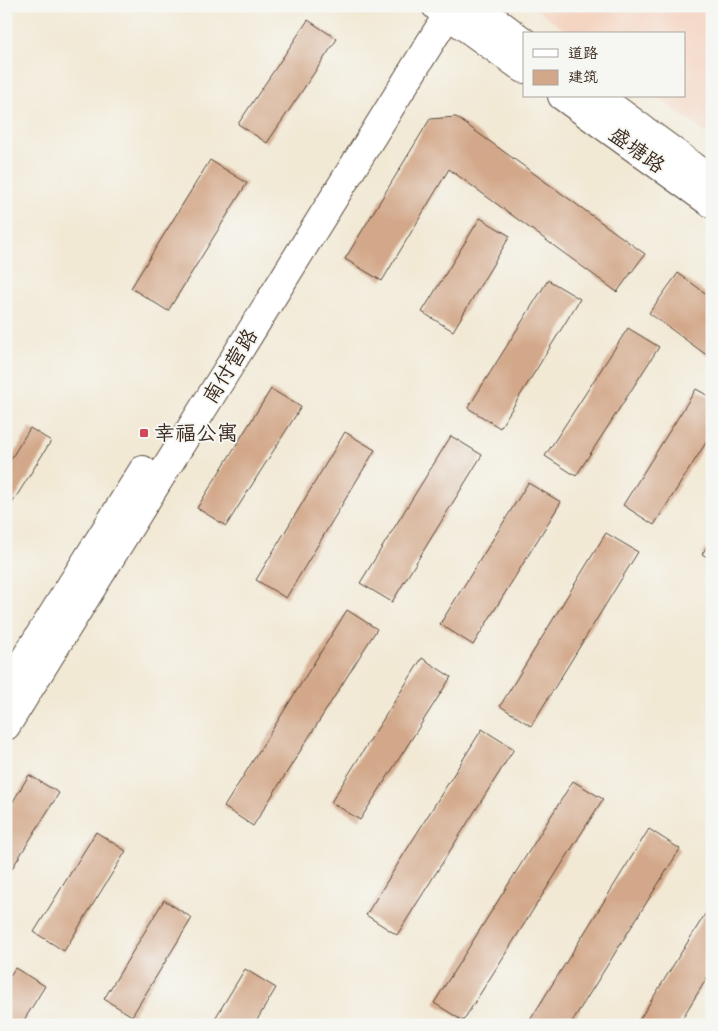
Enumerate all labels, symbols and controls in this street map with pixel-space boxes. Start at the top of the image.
legend [523,32,686,98]
text: 道路 [568,44,598,62]
text: 建筑 [568,68,598,86]
street label: 盛塘路 [604,121,670,178]
street label: 南付营路 [197,323,262,408]
place label: 幸福公寓 [154,420,238,445]
marker: 幸福公寓 [138,427,150,439]

